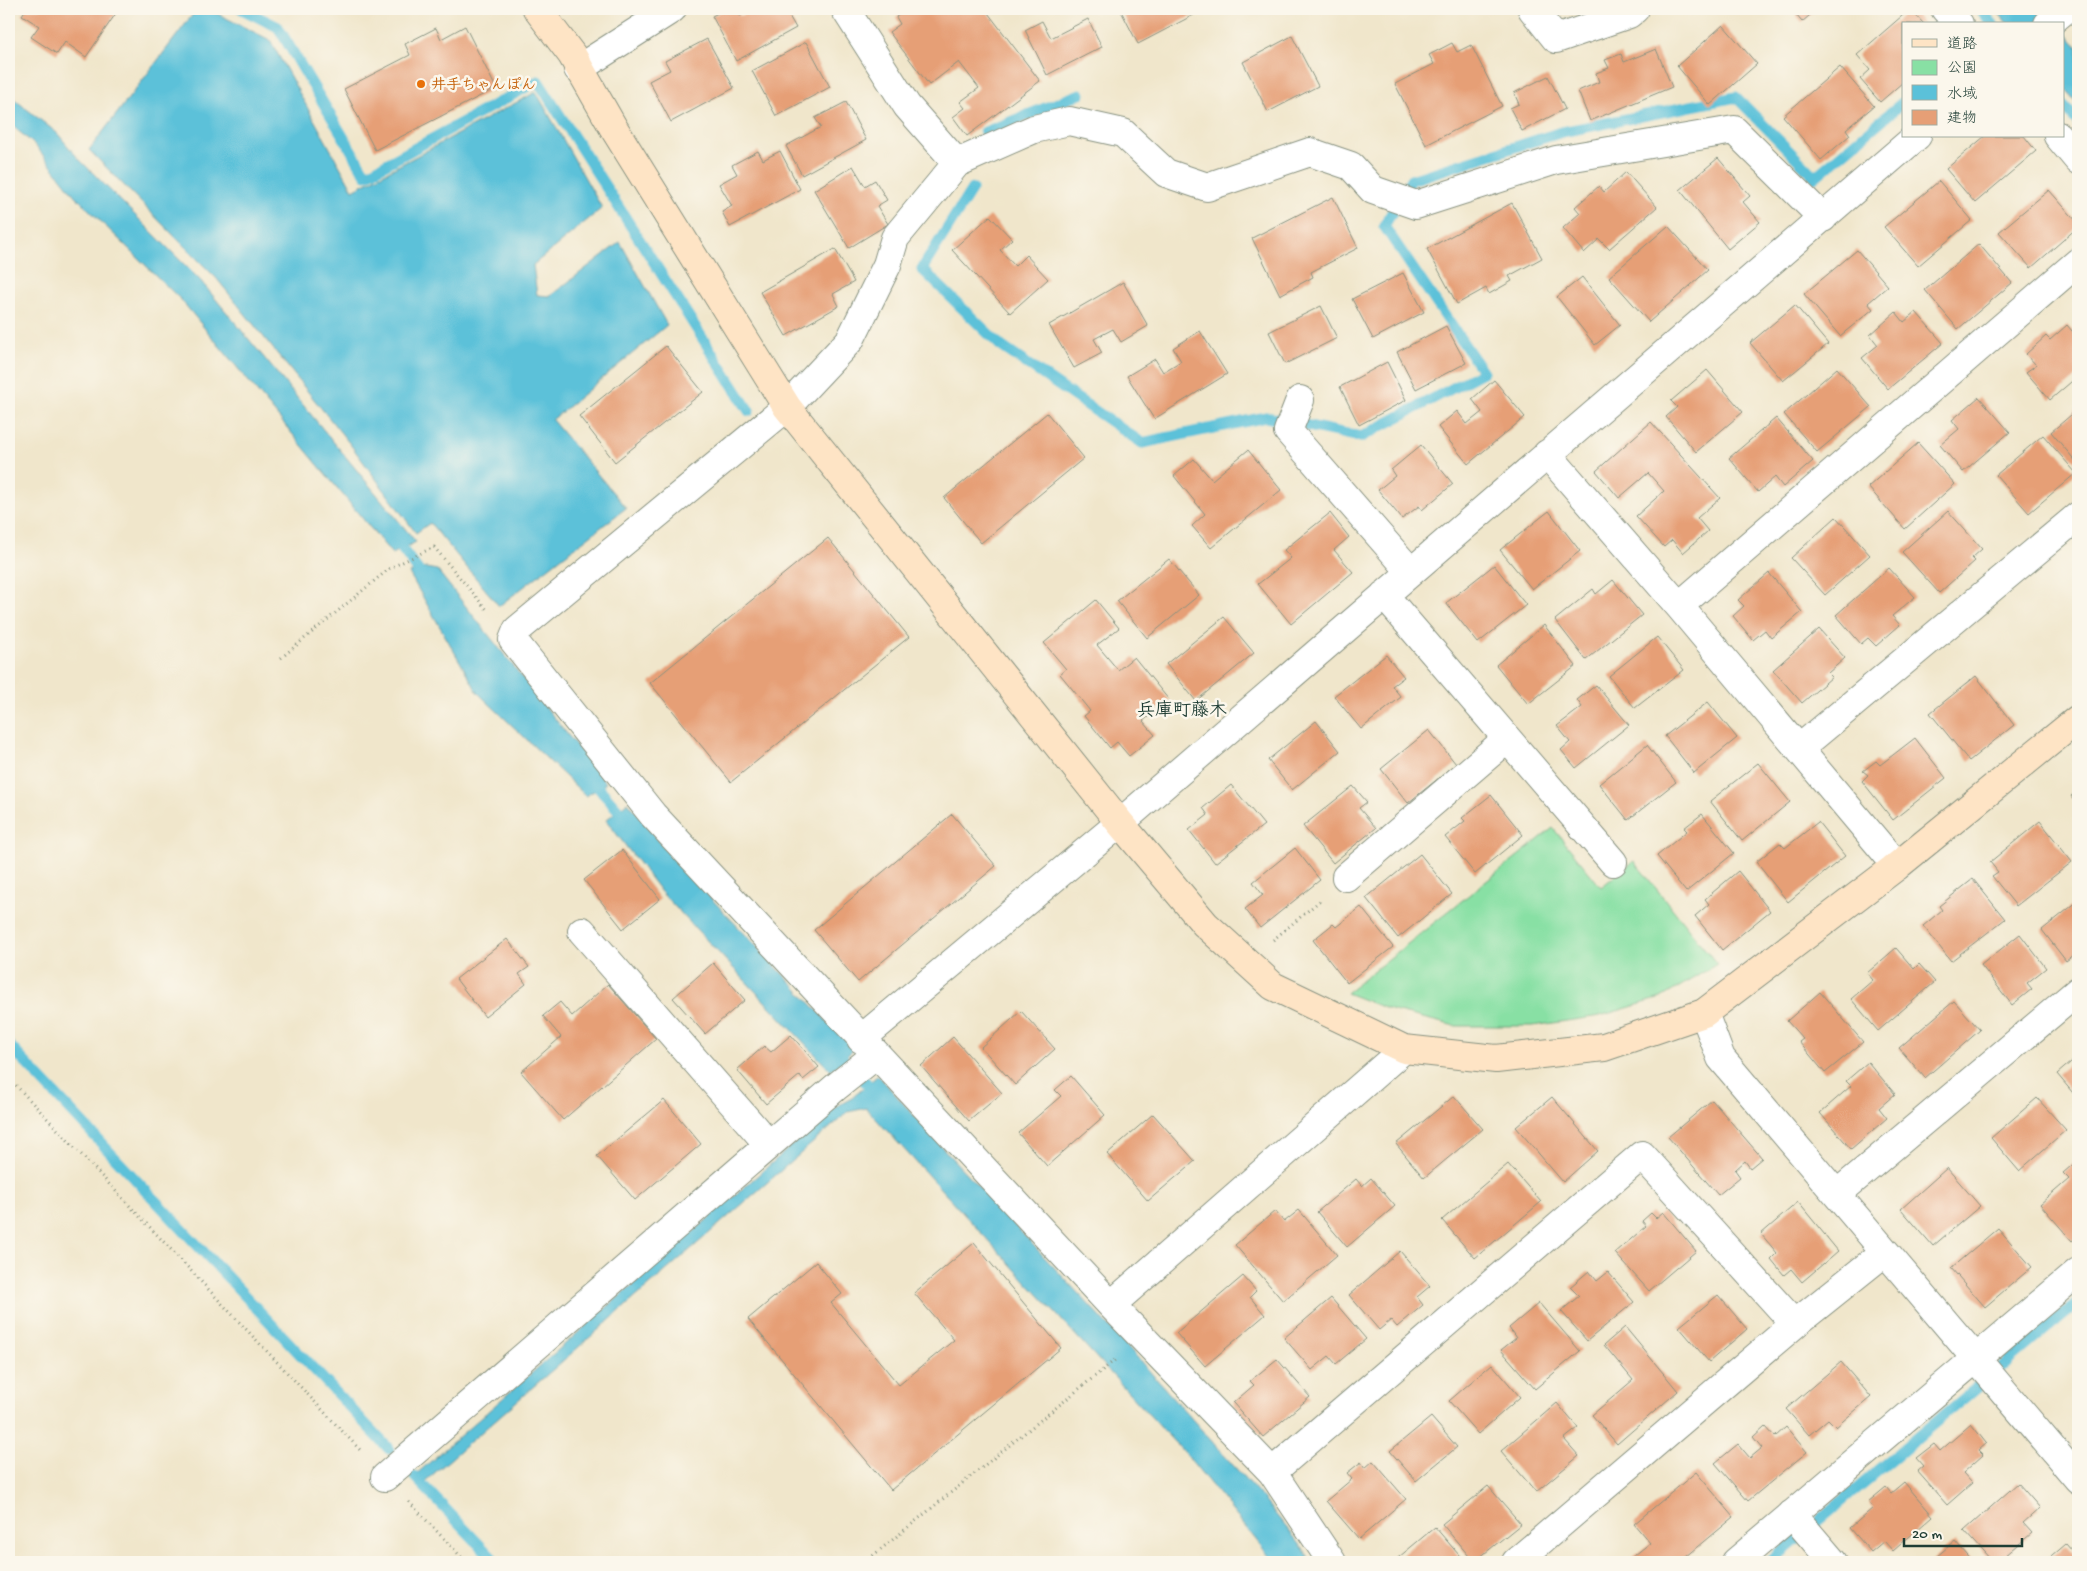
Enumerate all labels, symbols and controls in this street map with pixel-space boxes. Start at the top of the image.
legend [1902,22,2064,138]
text: 道路 [1947,36,1977,54]
text: 公園 [1947,60,1977,78]
place label: 井手ちゃんぽん [431,76,536,95]
marker: 井手ちゃんぽん [415,78,427,90]
text: 水域 [1947,85,1977,104]
text: 建物 [1947,110,1977,128]
district label: 兵庫町藤木 [1137,699,1227,722]
scale bar [1904,1516,2022,1548]
text: 20 m [1912,1526,1942,1544]

